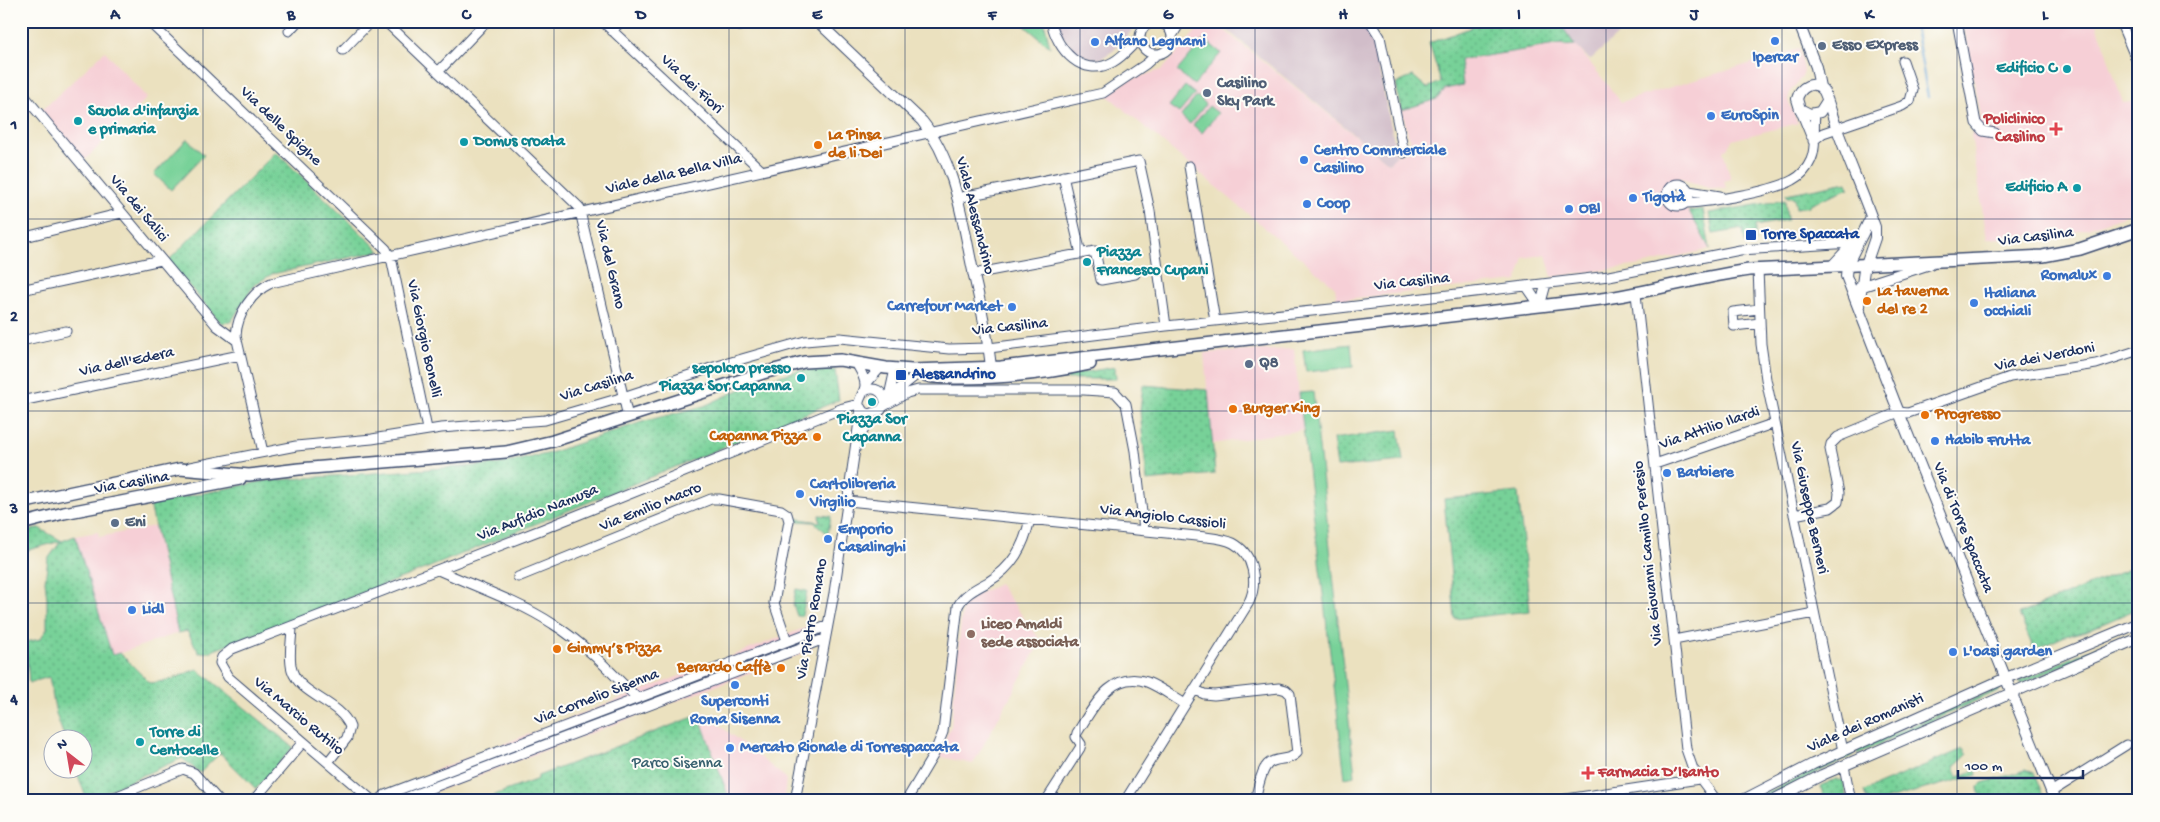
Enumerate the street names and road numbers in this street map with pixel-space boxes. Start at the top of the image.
street label: Via dei Fiori [655,50,726,119]
street label: Via delle Spighe [234,82,325,171]
street label: Viale della Bella Villa [603,150,745,200]
street label: Viale Alessandrino [950,154,998,277]
street label: Via dei Salici [104,171,172,247]
street label: Via del Grano [589,218,628,311]
street label: Via Casilina [1996,224,2076,252]
street label: Via Casilina [1373,269,1452,296]
street label: Via Giorgio Bonelli [401,277,445,400]
street label: Via Casilina [971,314,1050,341]
street label: Via dei Verdoni [1992,339,2097,377]
street label: Via dell'Edera [77,344,177,382]
street label: Via Casilina [557,367,637,407]
street label: Via Attilio Ilardi [1656,403,1763,455]
street label: Via Giuseppe Berneri [1784,439,1831,576]
street label: Via di Torre Spaccata [1927,459,1997,597]
street label: Via Giovanni Camillo Peresio [1630,460,1668,647]
street label: Via Casilina [92,468,172,500]
street label: Via Emilio Macro [596,479,705,537]
street label: Via Aufidio Namusa [474,481,602,547]
street label: Via Angiolo Cassioli [1098,501,1227,535]
street label: Via Pietro Romano [793,557,833,682]
street label: Via Cornelio Sisenna [531,665,663,731]
street label: Via Marcio Rutilio [248,673,347,761]
street label: Viale dei Romanisti [1804,690,1927,759]

